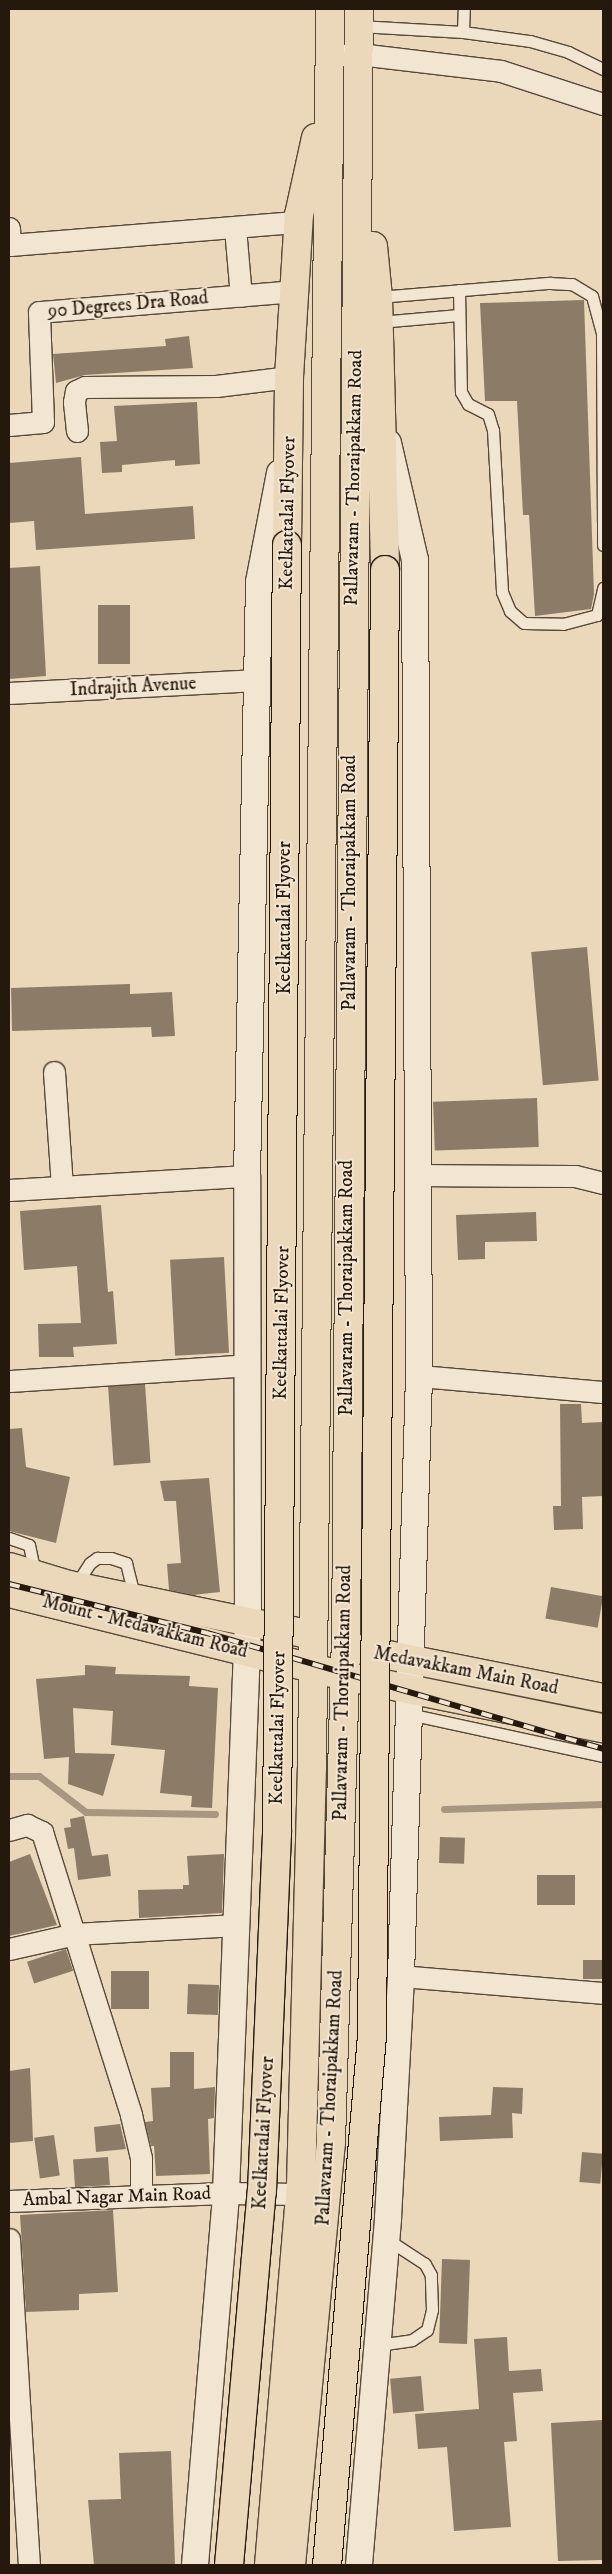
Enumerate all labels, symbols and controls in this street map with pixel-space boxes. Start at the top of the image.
street label: 90 Degrees Dra Road [47,287,209,323]
street label: Pallavaram - Thoraipakkam Road [340,350,368,606]
street label: Keelkattalai Flyover [275,436,301,590]
street label: Indrajith Avenue [69,672,197,702]
street label: Pallavaram - Thoraipakkam Road [339,755,361,1011]
street label: Keelkattalai Flyover [274,841,296,995]
street label: Pallavaram - Thoraipakkam Road [336,1160,358,1416]
street label: Keelkattalai Flyover [269,1246,295,1400]
street label: Pallavaram - Thoraipakkam Road [329,1565,357,1821]
street label: Mount - Medavakkam Road [40,1590,250,1664]
street label: Medavakkam Main Road [372,1642,560,1700]
street label: Keelkattalai Flyover [265,1651,291,1805]
street label: Pallavaram - Thoraipakkam Road [312,1970,348,2226]
street label: Keelkattalai Flyover [249,2056,279,2210]
street label: Ambal Nagar Main Road [22,2182,212,2212]

